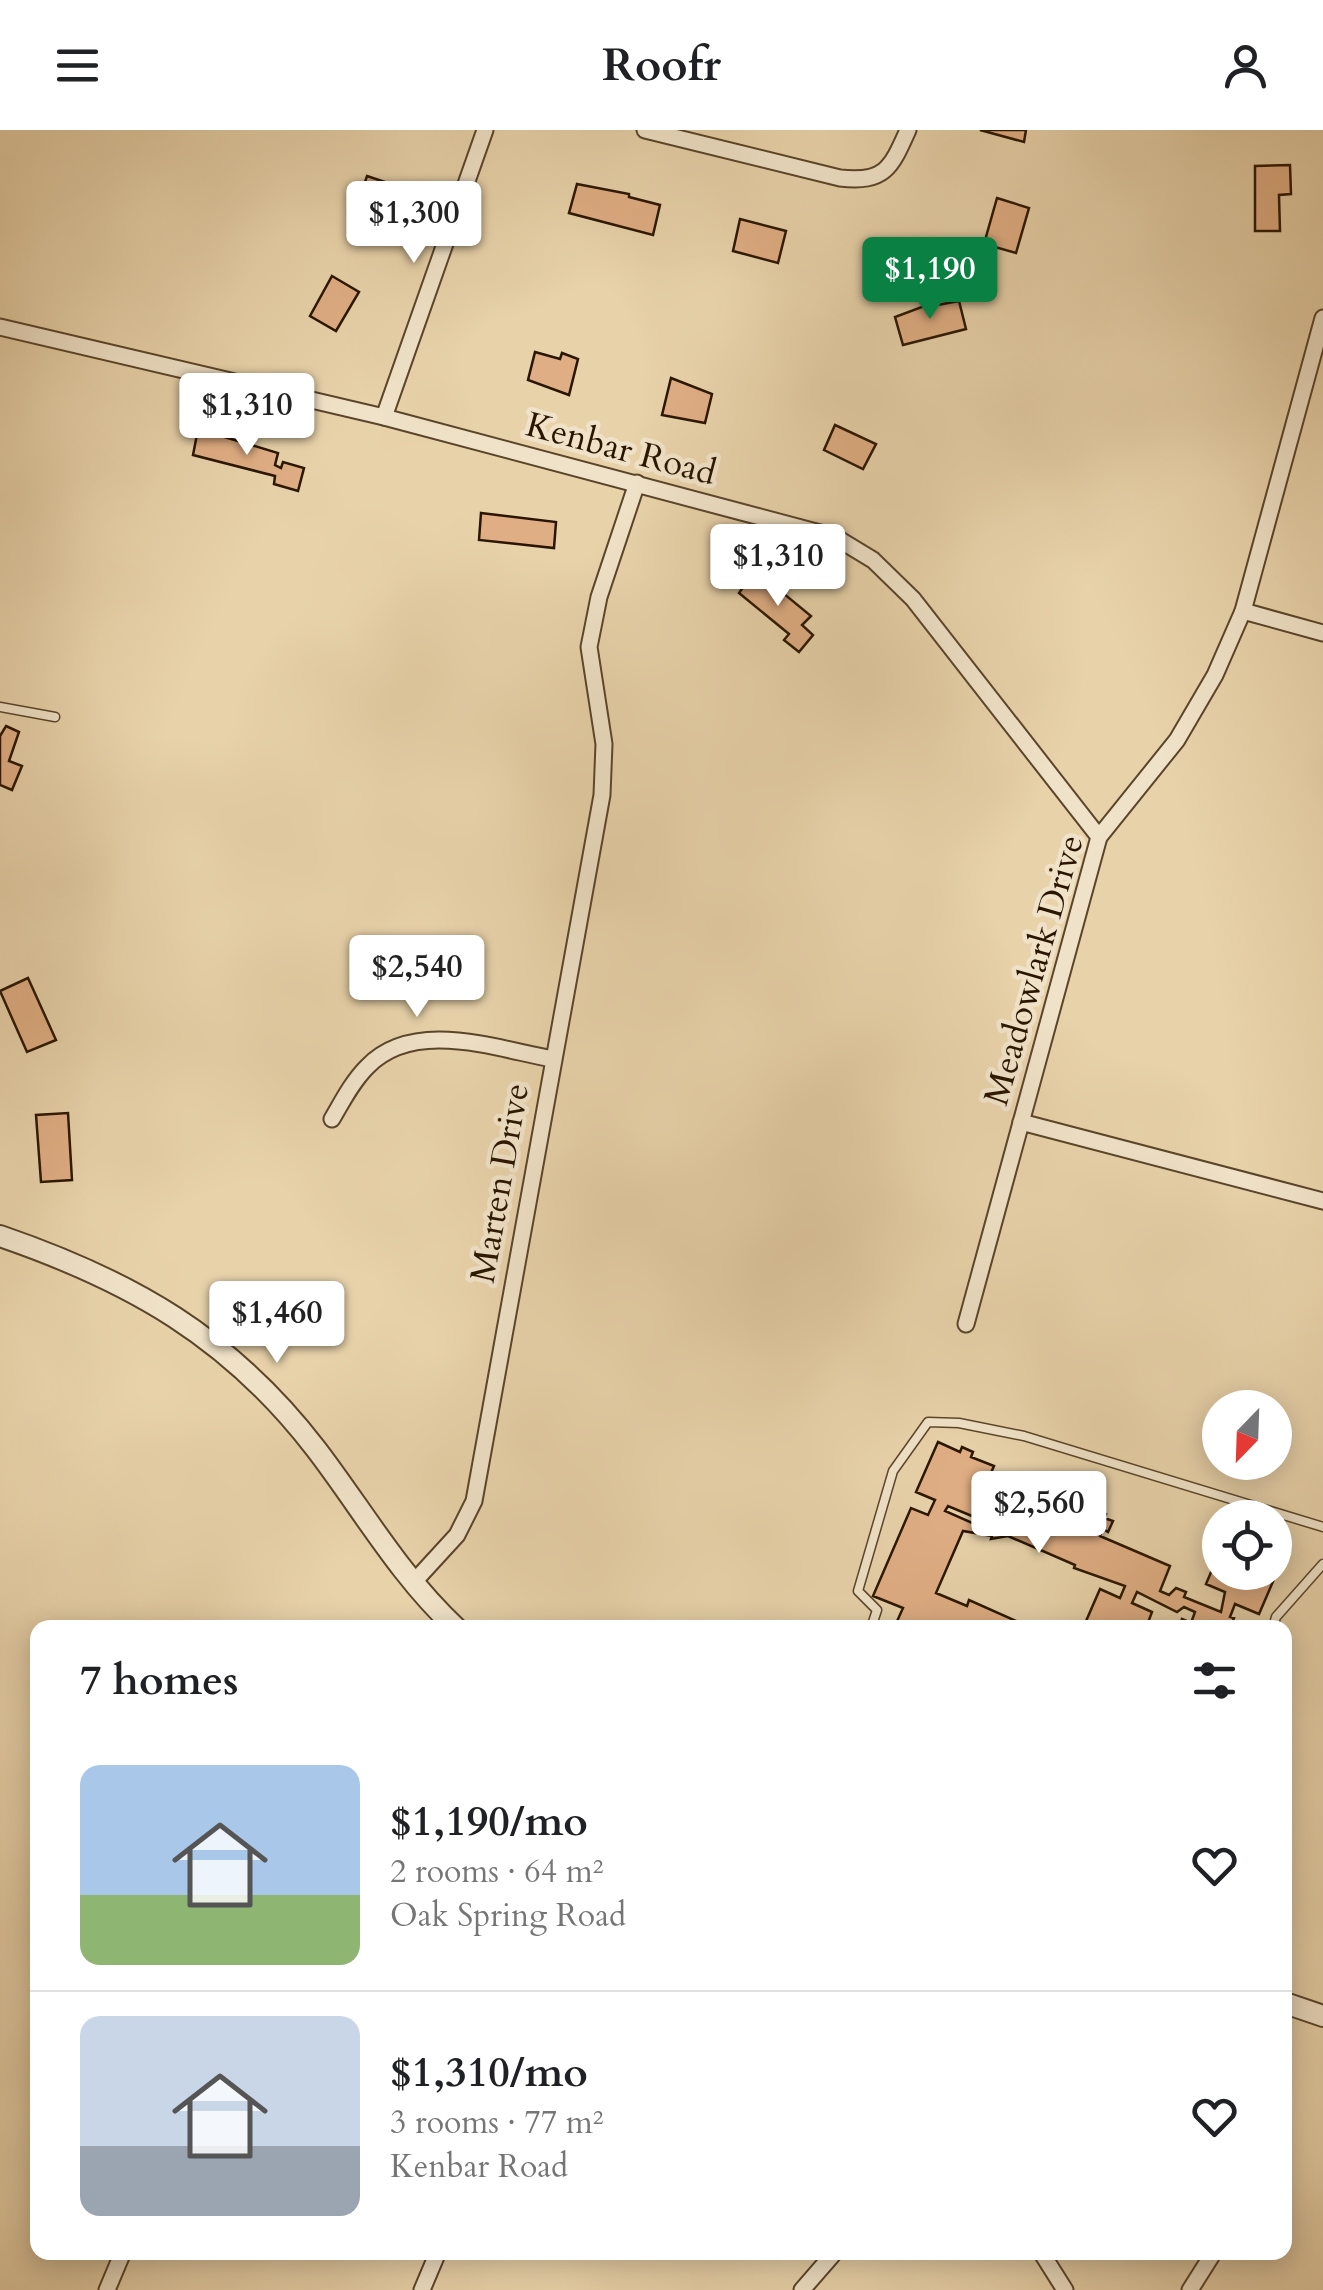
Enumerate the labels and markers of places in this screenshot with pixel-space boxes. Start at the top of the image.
pin: $1,300 [333,181,495,266]
pin: $1,190 [849,237,1011,322]
pin: $1,310 [166,373,328,458]
pin: $1,310 [697,524,859,609]
pin: $2,540 [336,935,498,1020]
pin: $1,460 [196,1281,358,1366]
pin: $2,560 [958,1471,1120,1556]

